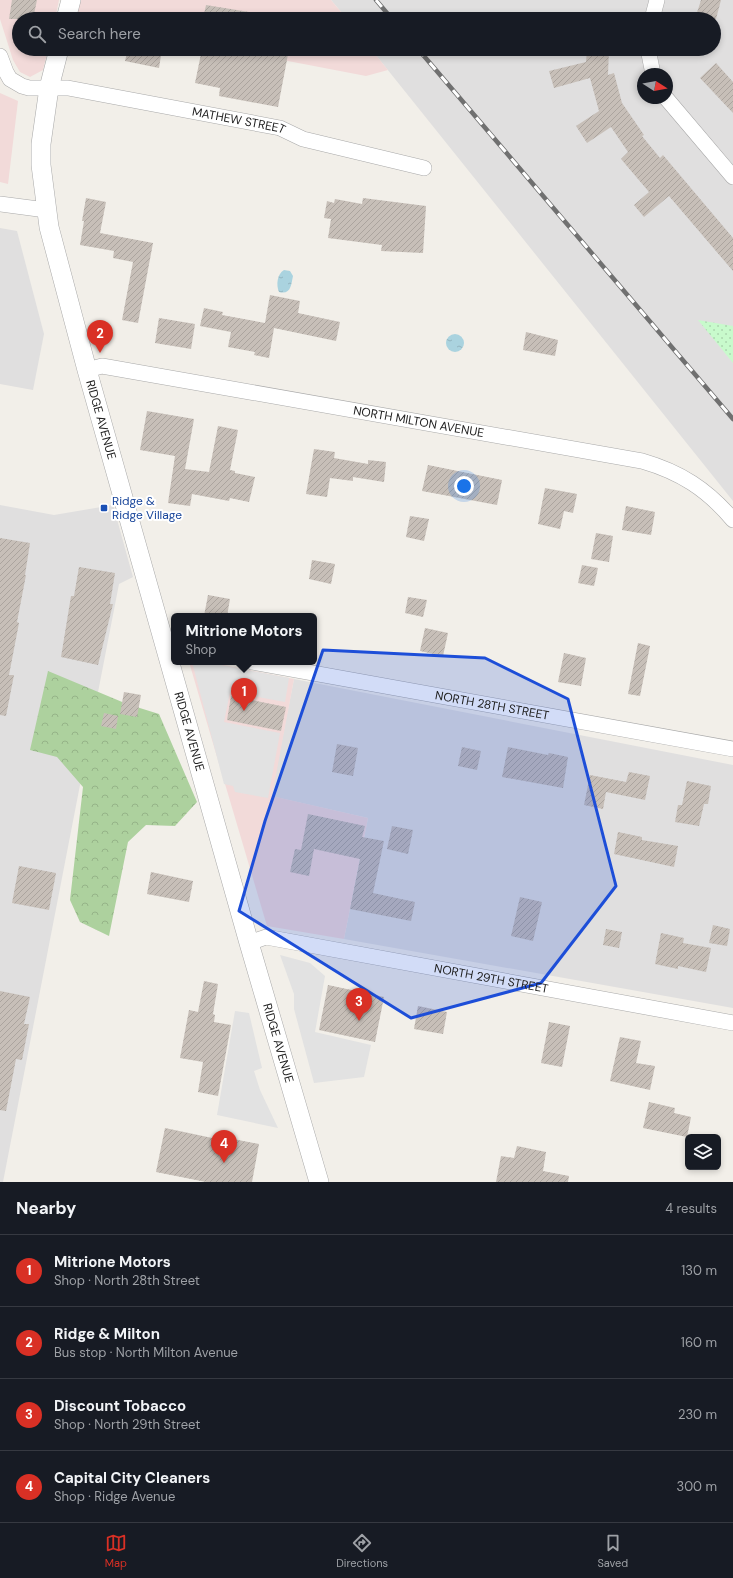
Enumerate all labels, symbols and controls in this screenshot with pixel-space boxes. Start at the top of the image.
search box [12,12,721,56]
icon: search [26,23,48,45]
text: Search here [58,24,141,44]
north arrow [637,68,673,104]
street label: MATHEW STREET [191,104,288,138]
pin: 2 [87,320,113,353]
street label: RIDGE AVENUE [82,378,120,462]
street label: NORTH MILTON AVENUE [352,402,485,441]
your location [454,476,474,496]
place label: Ridge & Ridge Village [112,493,182,523]
marker: Ridge & Ridge Village [99,503,109,513]
popup [171,613,317,665]
text: Mitrione Motors [186,621,302,641]
text: Shop [186,641,216,658]
pin: 1 [231,678,257,711]
street label: NORTH 28TH STREET [434,687,551,724]
street label: RIDGE AVENUE [170,690,208,773]
street label: NORTH 29TH STREET [433,960,550,997]
pin: 3 [346,988,372,1021]
street label: RIDGE AVENUE [259,1001,298,1085]
pin: 4 [211,1130,237,1163]
map controls [685,1134,721,1170]
button: layers [685,1134,721,1170]
text: Nearby [16,1197,76,1219]
text: 4 results [665,1200,717,1217]
text: Mitrione Motors [54,1252,171,1272]
text: 1 [27,1262,31,1279]
text: 130 m [681,1262,717,1279]
text: Shop · North 28th Street [54,1272,200,1289]
text: Ridge & Milton [54,1324,160,1344]
text: 2 [25,1334,33,1351]
text: 160 m [681,1334,717,1351]
text: Bus stop · North Milton Avenue [54,1344,238,1361]
text: Discount Tobacco [54,1396,186,1416]
text: 3 [25,1406,33,1423]
text: 230 m [678,1406,717,1423]
text: Shop · North 29th Street [54,1416,200,1433]
text: Capital City Cleaners [54,1468,210,1488]
text: 4 [25,1478,33,1495]
text: 300 m [676,1478,717,1495]
text: Shop · Ridge Avenue [54,1488,175,1505]
tab: Map [105,1532,127,1570]
tab: Directions [336,1532,388,1570]
tab: Saved [597,1532,628,1570]

